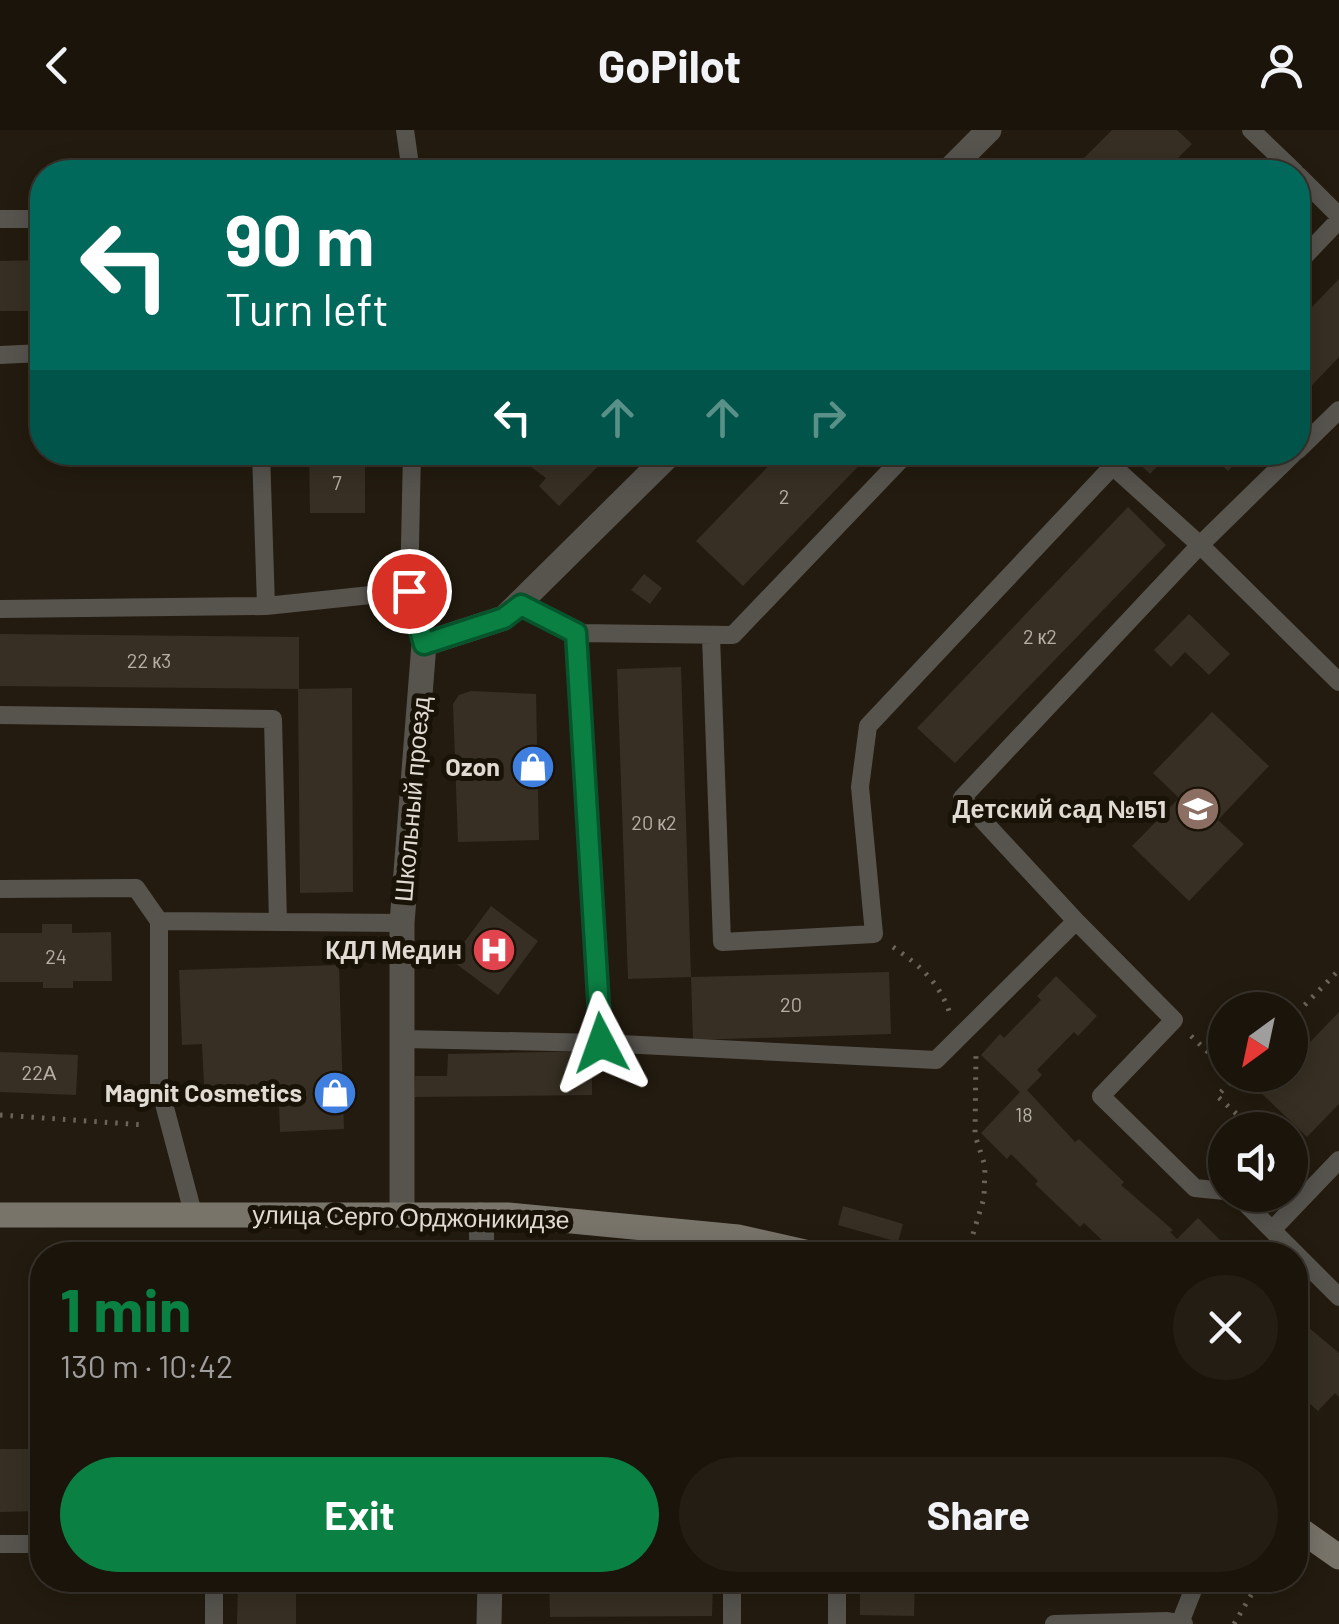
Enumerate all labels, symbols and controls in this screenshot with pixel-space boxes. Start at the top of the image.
icon: back [30,38,85,93]
text: GoPilot [598,38,741,92]
icon: person [1254,38,1309,93]
text: 90 m [225,196,375,280]
icon: left [60,200,190,330]
text: Turn left [225,281,389,335]
icon: left [485,390,540,445]
icon: ahead [590,390,645,445]
icon: ahead [695,390,750,445]
icon: right [800,390,855,445]
house number: 7 [332,470,342,494]
house number: 2 [779,484,789,508]
pin [367,549,452,634]
icon: arrive [382,564,437,619]
house number: 2 к2 [1023,624,1057,648]
house number: 22 к3 [127,648,171,672]
street label: Школьный проезд [387,695,435,903]
shop icon: Ozon [510,744,556,790]
place label: Ozon [445,751,500,781]
school or university icon: Детский сад №151 [1175,786,1221,832]
place label: Детский сад №151 [952,793,1166,823]
house number: 20 к2 [631,810,677,834]
hospital icon: КДЛ Медин [471,927,517,973]
place label: КДЛ Медин [325,934,462,964]
house number: 24 [45,944,67,968]
position arrow [549,991,653,1095]
house number: 20 [780,992,802,1016]
north arrow [1208,992,1308,1092]
map controls [1208,992,1308,1212]
house number: 22А [22,1060,57,1084]
shop icon: Magnit Cosmetics [312,1070,358,1116]
place label: Magnit Cosmetics [105,1077,302,1107]
house number: 18 [1015,1102,1033,1126]
button: sound [1208,1112,1308,1212]
street label: улица Серго Орджоникидзе [252,1198,570,1234]
text: 1 min [60,1272,191,1344]
button: close [1173,1275,1278,1380]
text: 130 m · 10:42 [60,1346,233,1384]
button: Exit [60,1457,659,1572]
button: Share [679,1457,1278,1572]

